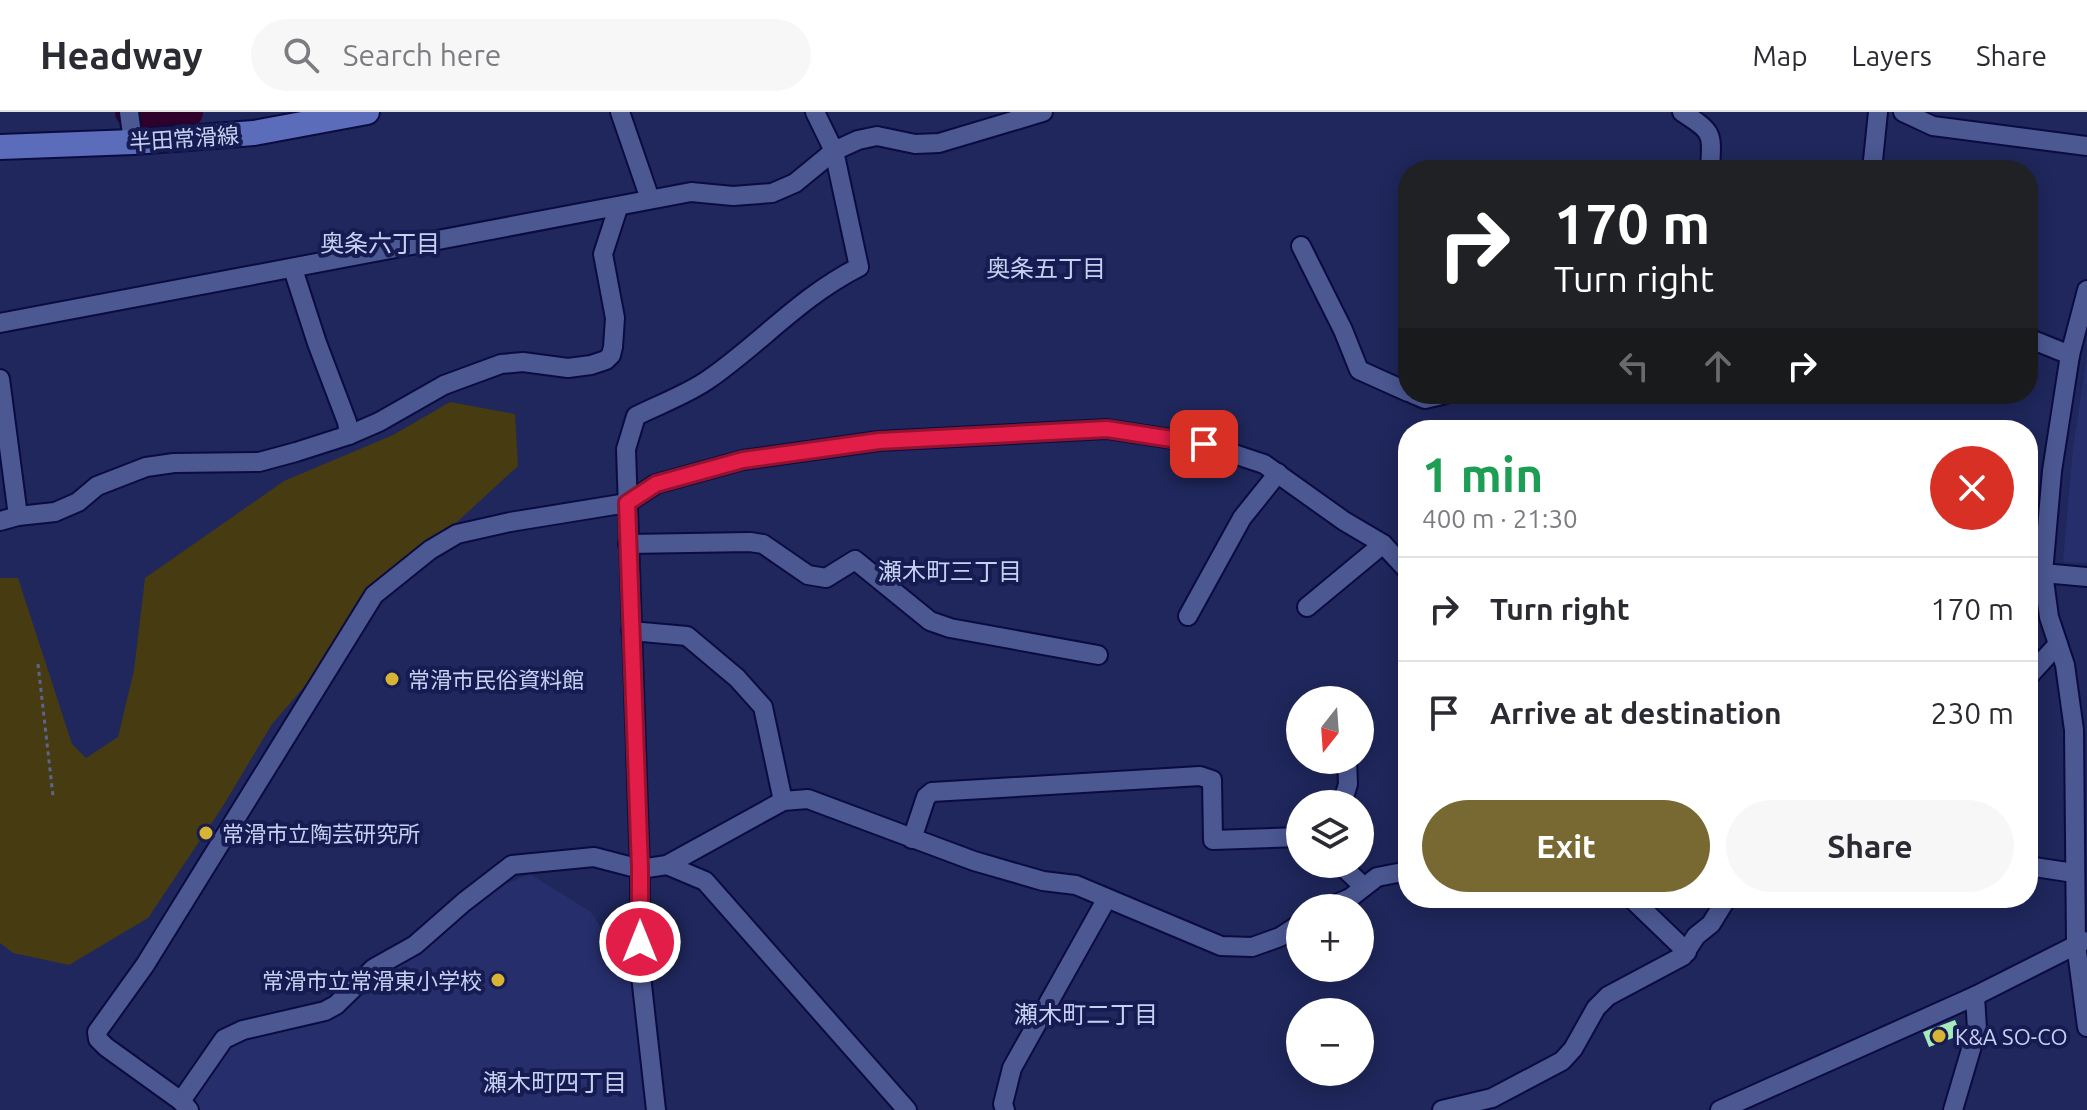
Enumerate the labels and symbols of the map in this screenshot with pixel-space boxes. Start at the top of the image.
street label: 半田常滑線 [128,122,240,154]
district label: 奥条六丁目 [320,230,440,257]
district label: 奥条五丁目 [986,255,1106,282]
pin [1170,410,1238,478]
district label: 瀬木町三丁目 [878,558,1022,585]
place label: 常滑市民俗資料館 [408,667,584,692]
marker: 常滑市民俗資料館 [383,670,401,688]
north arrow [1286,686,1374,774]
place label: 常滑市立陶芸研究所 [222,821,420,846]
marker: 常滑市立陶芸研究所 [197,824,215,842]
position arrow [598,900,682,984]
place label: 常滑市立常滑東小学校 [262,968,482,993]
marker: 常滑市立常滑東小学校 [489,971,507,989]
district label: 瀬木町二丁目 [1014,1001,1158,1028]
place label: K&A SO-CO [1955,1024,2068,1049]
marker: K&A SO-CO [1930,1027,1948,1045]
district label: 瀬木町四丁目 [483,1069,627,1096]

